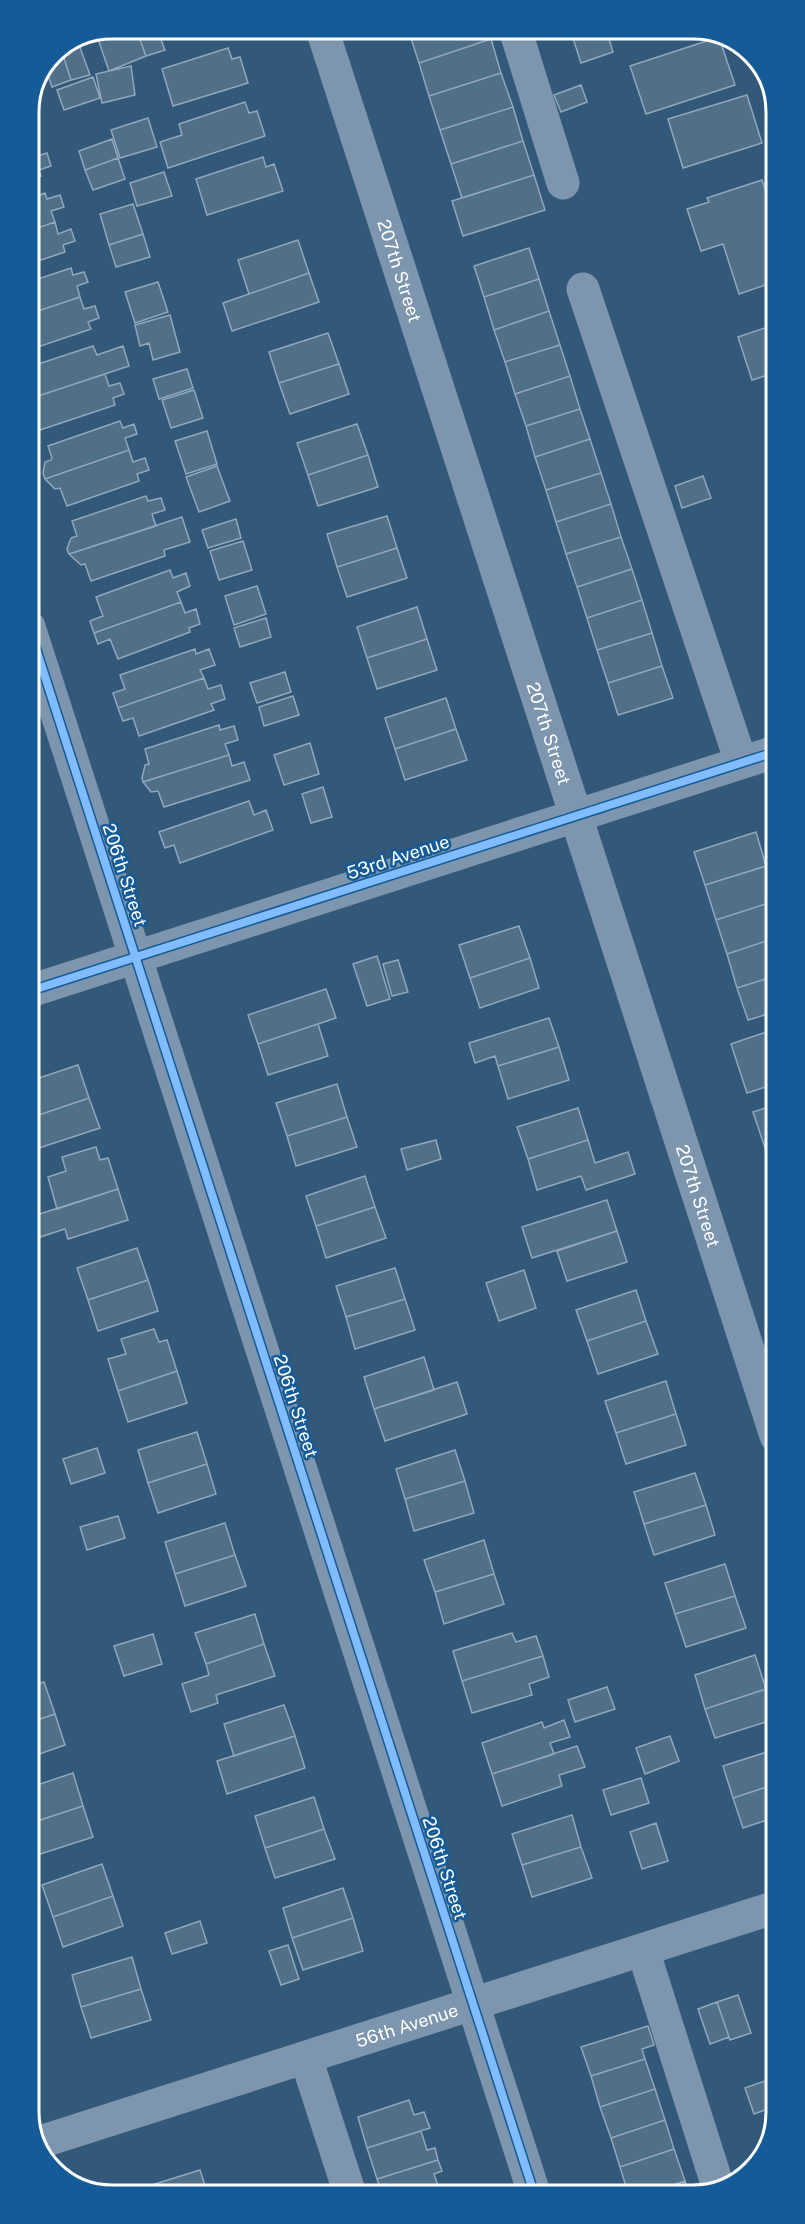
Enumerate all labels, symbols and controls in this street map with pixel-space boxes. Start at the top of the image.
street label: 207th Street [374,217,426,325]
street label: 207th Street [523,679,576,787]
street label: 206th Street [98,821,152,929]
street label: 53rd Avenue [344,831,452,883]
street label: 207th Street [672,1142,725,1250]
street label: 206th Street [269,1352,323,1460]
street label: 206th Street [418,1814,472,1922]
street label: 56th Avenue [353,1999,460,2051]

